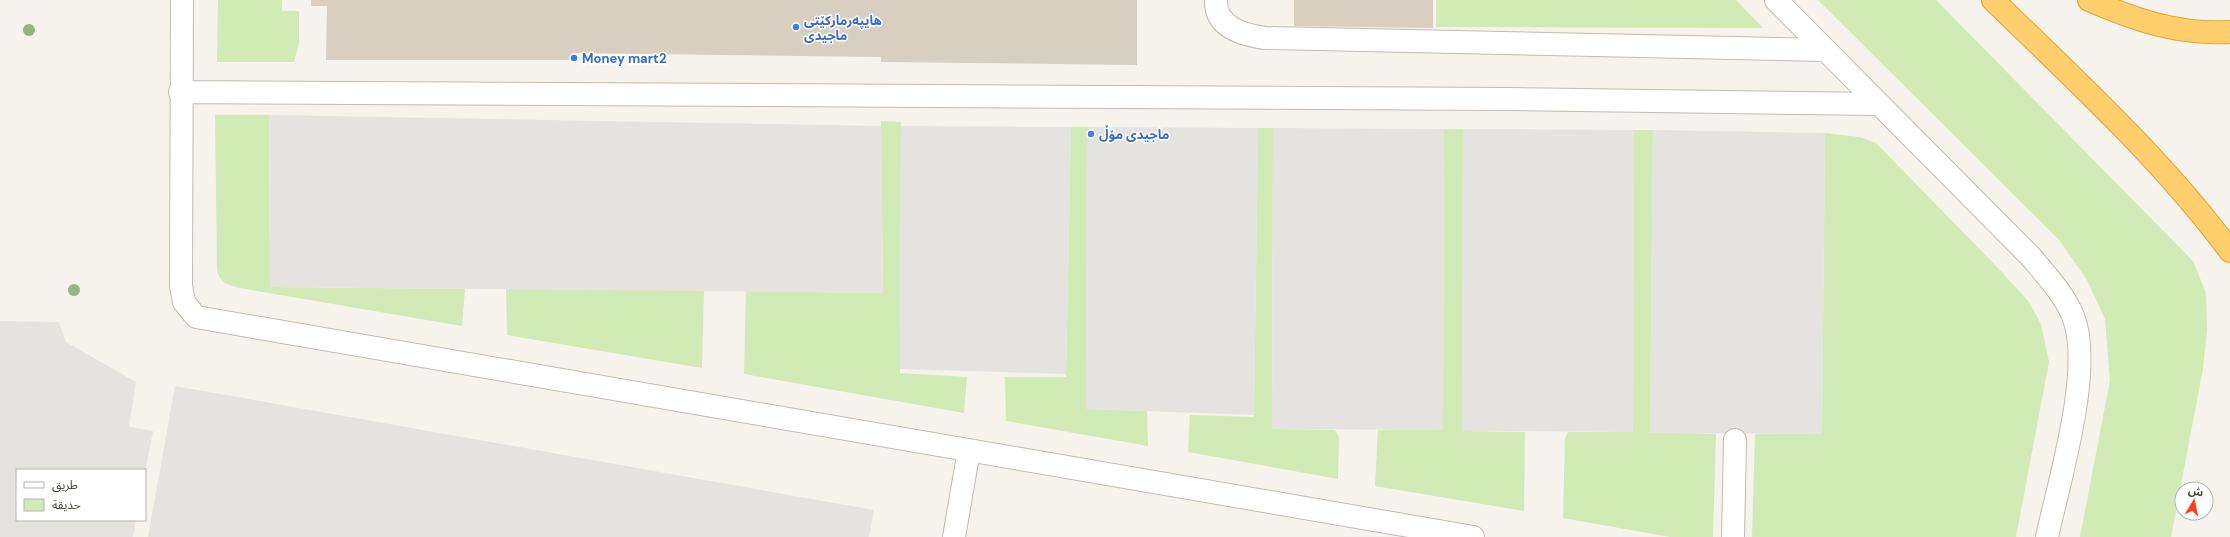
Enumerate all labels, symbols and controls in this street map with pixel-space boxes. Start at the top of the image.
place label: هایپەرمارکێتی ماجیدی [804,12,882,44]
marker: هایپەرمارکێتی ماجیدی [791,22,801,32]
place label: Money mart2 [582,50,667,67]
marker: Money mart2 [569,53,579,63]
place label: ماجیدی مۆڵ [1099,125,1169,143]
marker: ماجیدی مۆڵ [1086,129,1096,139]
legend [16,469,146,521]
text: طريق [52,477,78,493]
north arrow [2174,481,2214,521]
text: ش [2187,483,2204,499]
text: حديقة [52,497,81,513]

